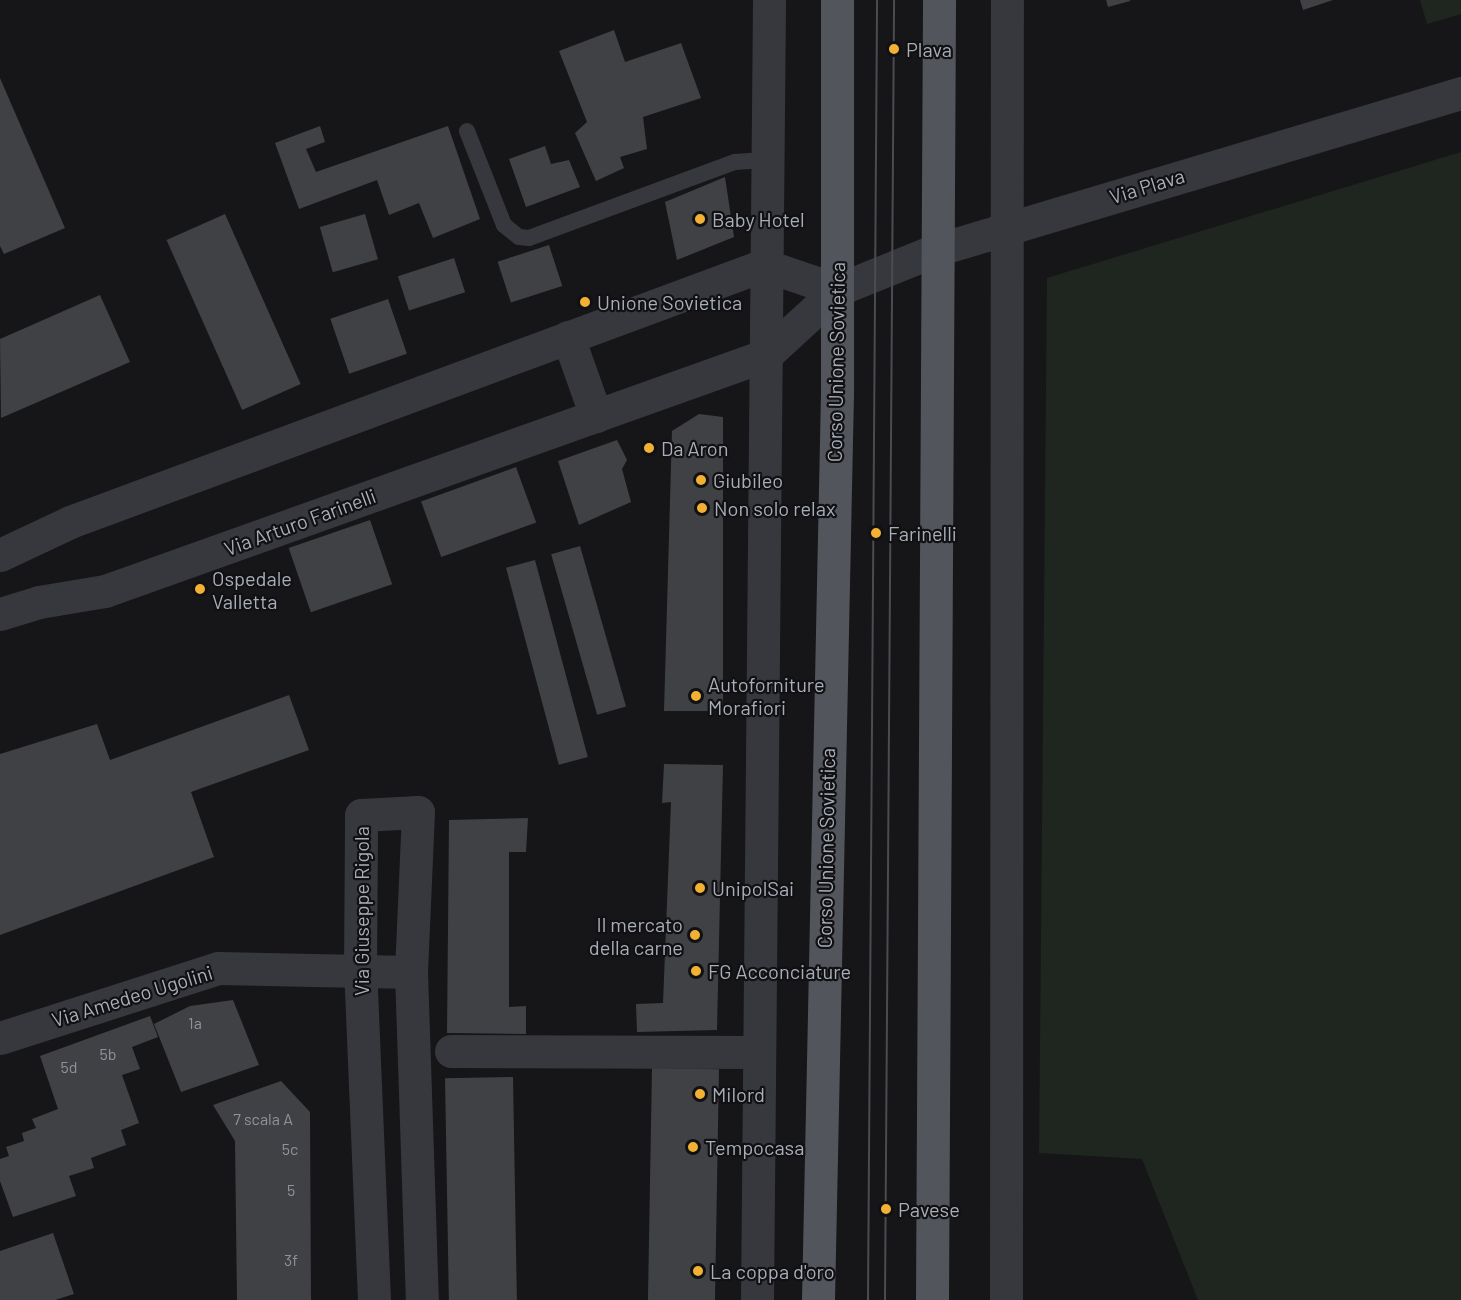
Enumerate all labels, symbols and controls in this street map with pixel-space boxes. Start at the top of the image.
place label: Plava [906,37,952,61]
marker: Plava [887,42,901,56]
street label: Via Plava [1107,163,1187,209]
place label: Baby Hotel [712,207,805,231]
marker: Baby Hotel [693,212,707,226]
street label: Corso Unione Sovietica [822,262,850,462]
place label: Unione Sovietica [597,290,742,314]
marker: Unione Sovietica [578,295,592,309]
place label: Da Aron [661,436,728,460]
marker: Da Aron [642,441,656,455]
place label: Giubileo [713,468,783,492]
marker: Giubileo [694,473,708,487]
street label: Via Arturo Farinelli [221,483,379,561]
place label: Non solo relax [714,496,835,520]
marker: Non solo relax [695,501,709,515]
place label: Farinelli [888,521,957,545]
marker: Farinelli [869,526,883,540]
place label: Ospedale Valletta [212,566,292,613]
marker: Ospedale Valletta [193,582,207,596]
place label: Autoforniture Morafiori [708,672,825,719]
marker: Autoforniture Morafiori [689,689,703,703]
street label: Corso Unione Sovietica [812,748,840,948]
street label: Via Giuseppe Rigola [349,826,373,996]
place label: UnipolSai [712,876,794,900]
marker: UnipolSai [693,881,707,895]
place label: Il mercato della carne [589,912,683,959]
marker: Il mercato della carne [688,928,702,942]
place label: FG Acconciature [708,959,851,983]
street label: Via Amedeo Ugolini [49,960,215,1032]
marker: FG Acconciature [689,964,703,978]
house number: 1a [188,1013,202,1033]
house number: 5b [100,1044,116,1064]
house number: 5d [61,1057,77,1077]
place label: Milord [712,1082,765,1106]
marker: Milord [693,1087,707,1101]
house number: 7 scala A [233,1109,293,1129]
place label: Tempocasa [705,1135,804,1159]
house number: 5c [282,1139,298,1159]
marker: Tempocasa [686,1140,700,1154]
house number: 5 [287,1180,295,1200]
place label: Pavese [898,1197,960,1221]
marker: Pavese [879,1202,893,1216]
house number: 3f [284,1250,298,1270]
place label: La coppa d'oro [710,1259,835,1283]
marker: La coppa d'oro [691,1264,705,1278]

